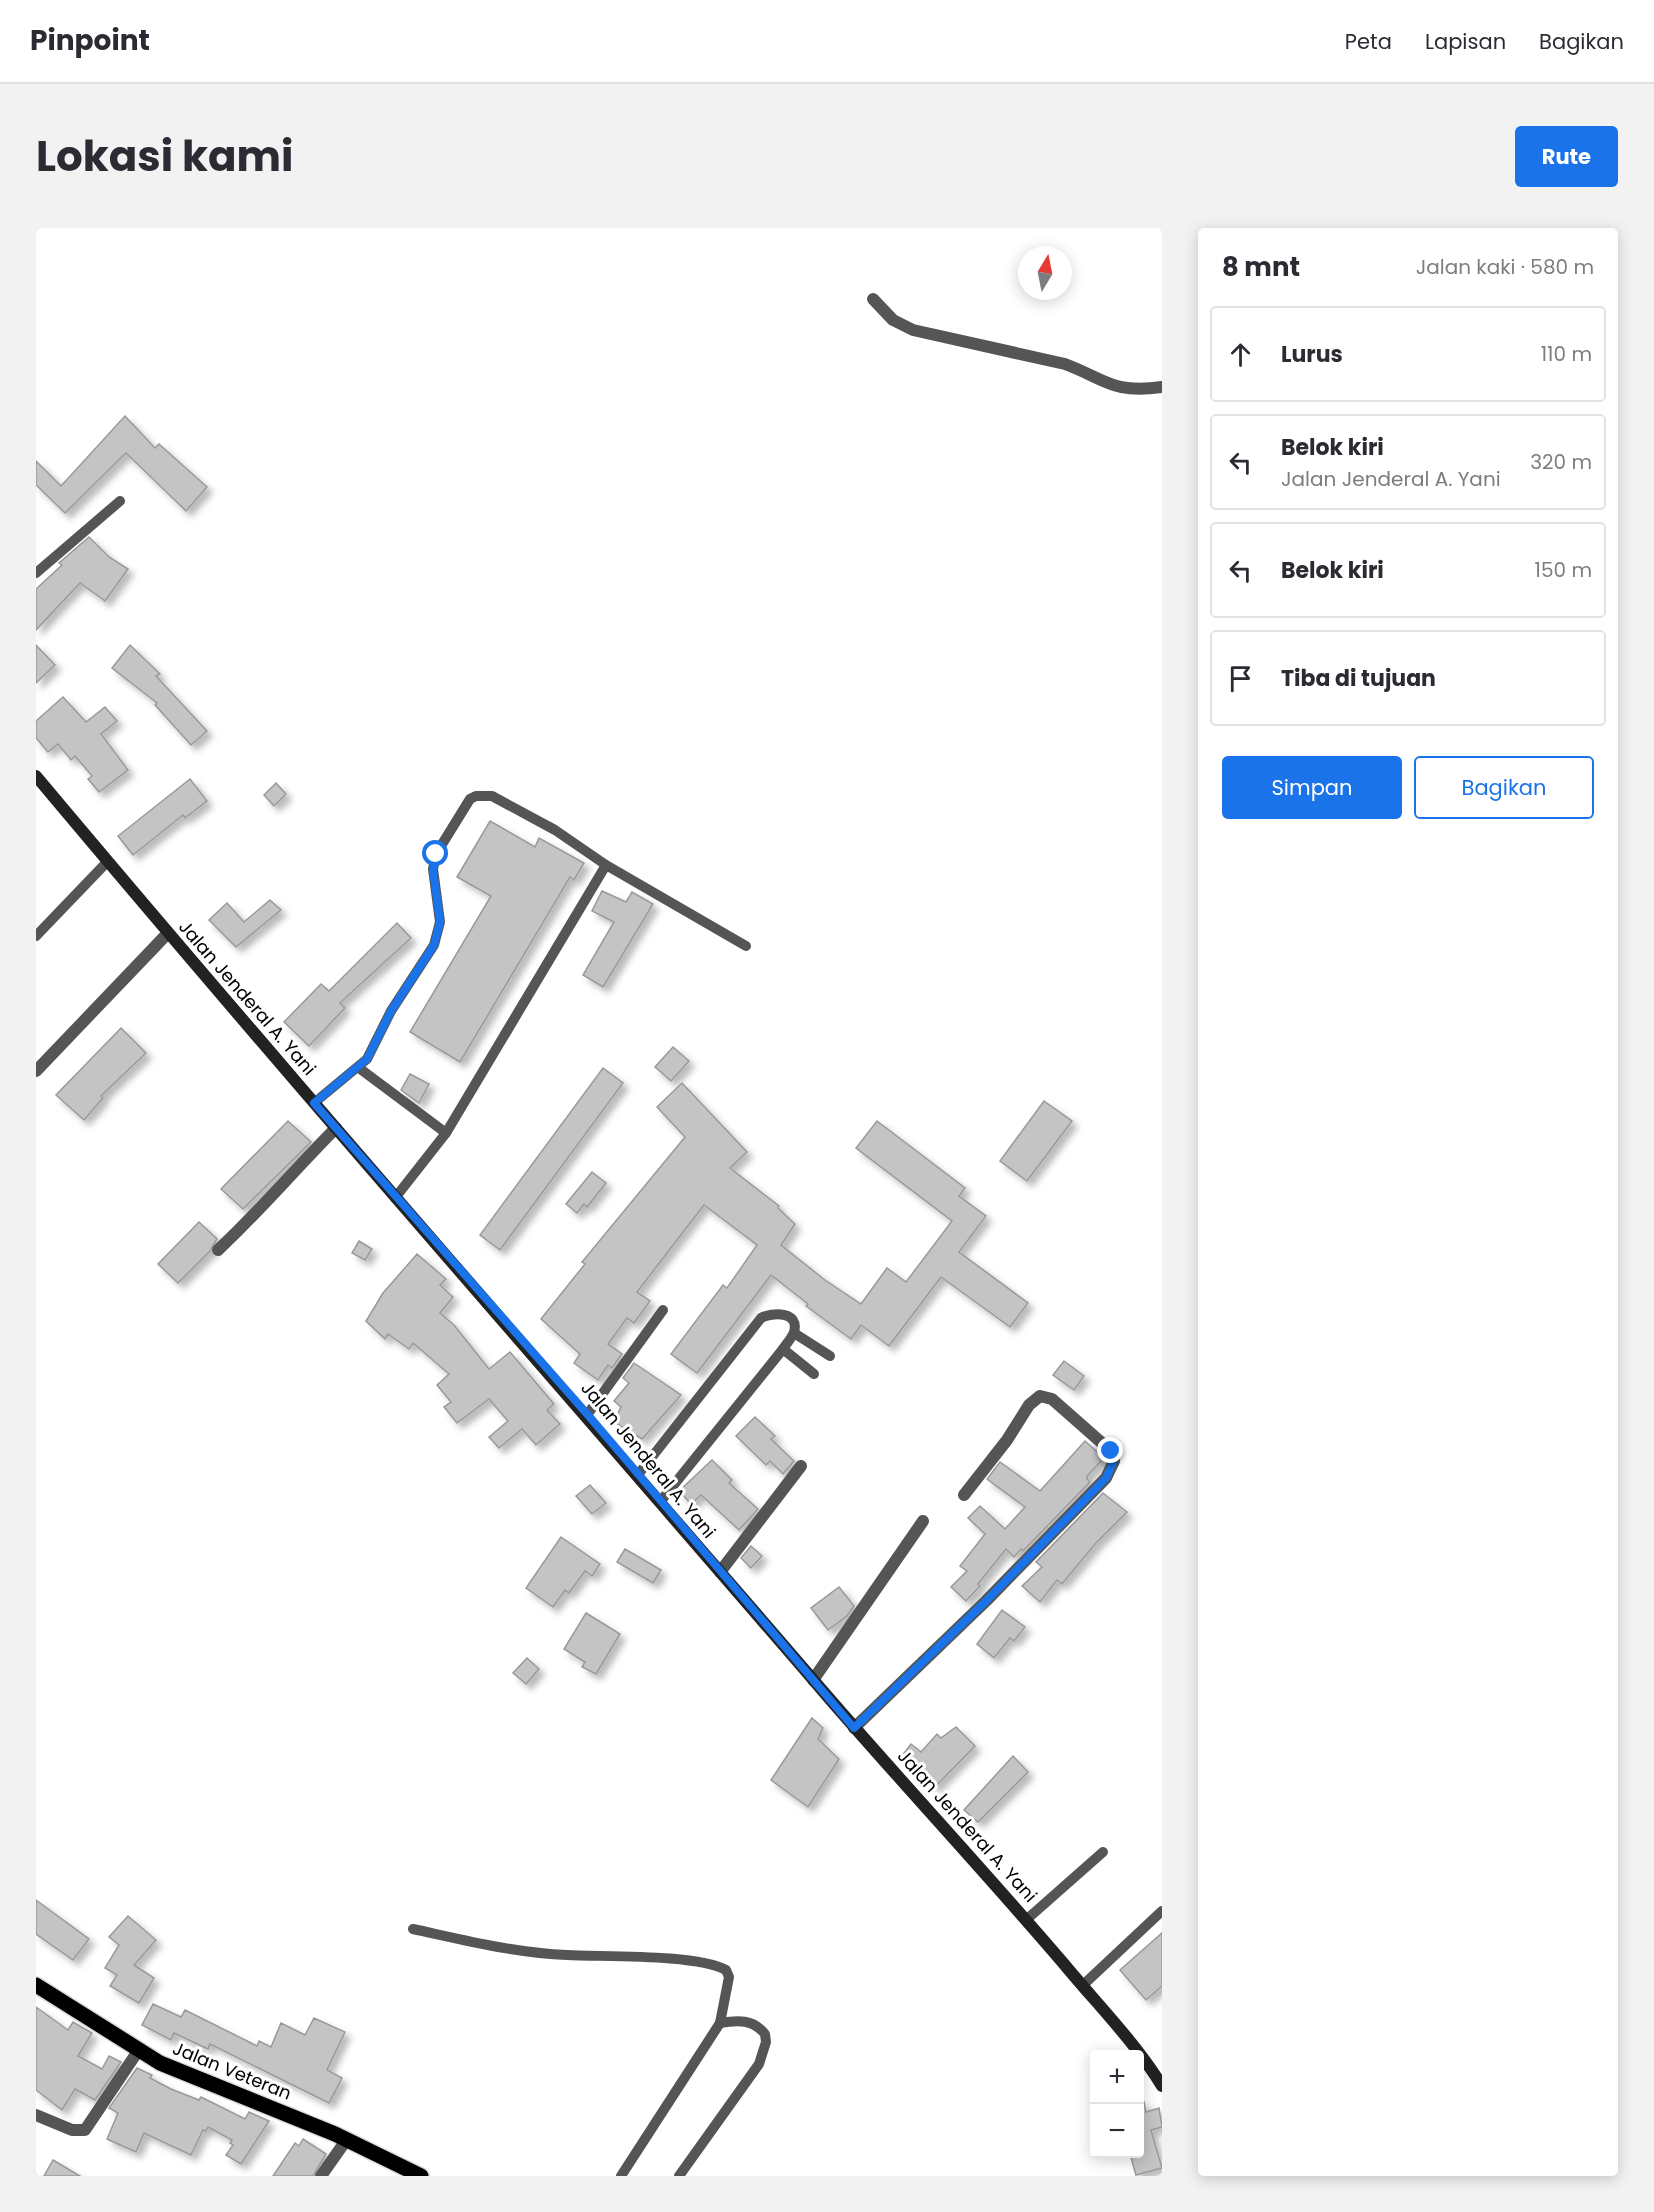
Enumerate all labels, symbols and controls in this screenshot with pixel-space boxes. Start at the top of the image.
text: Pinpoint [30,21,150,60]
text: Peta [1345,27,1392,56]
text: Lapisan [1425,27,1506,56]
text: Bagikan [1539,27,1624,56]
button: Rute [1515,126,1618,187]
text: Lokasi kami [36,127,293,186]
north arrow [1018,246,1072,300]
text: 8 mnt [1222,249,1300,285]
text: Jalan kaki · 580 m [1416,253,1594,281]
icon: ahead [1224,338,1257,371]
text: Lurus [1281,339,1343,370]
text: 110 m [1541,340,1592,368]
text: Belok kiri [1281,432,1384,463]
icon: left [1224,446,1257,479]
text: 320 m [1530,448,1592,476]
text: Jalan Jenderal A. Yani [1281,465,1501,493]
icon: left [1224,554,1257,587]
text: Belok kiri [1281,555,1384,586]
text: 150 m [1535,556,1592,584]
icon: arrive [1224,662,1257,695]
text: Tiba di tujuan [1281,663,1436,694]
button: Simpan [1222,756,1402,819]
button: Bagikan [1414,756,1594,819]
route start [422,840,448,866]
street label: Jalan Jenderal A. Yani [173,915,322,1080]
street label: Jalan Jenderal A. Yani [575,1376,721,1543]
route end [1097,1437,1123,1463]
street label: Jalan Jenderal A. Yani [892,1744,1043,1907]
street label: Jalan Veteran [169,2035,295,2106]
map controls [1090,2050,1144,2158]
button: + [1090,2050,1144,2104]
button: − [1090,2104,1144,2158]

